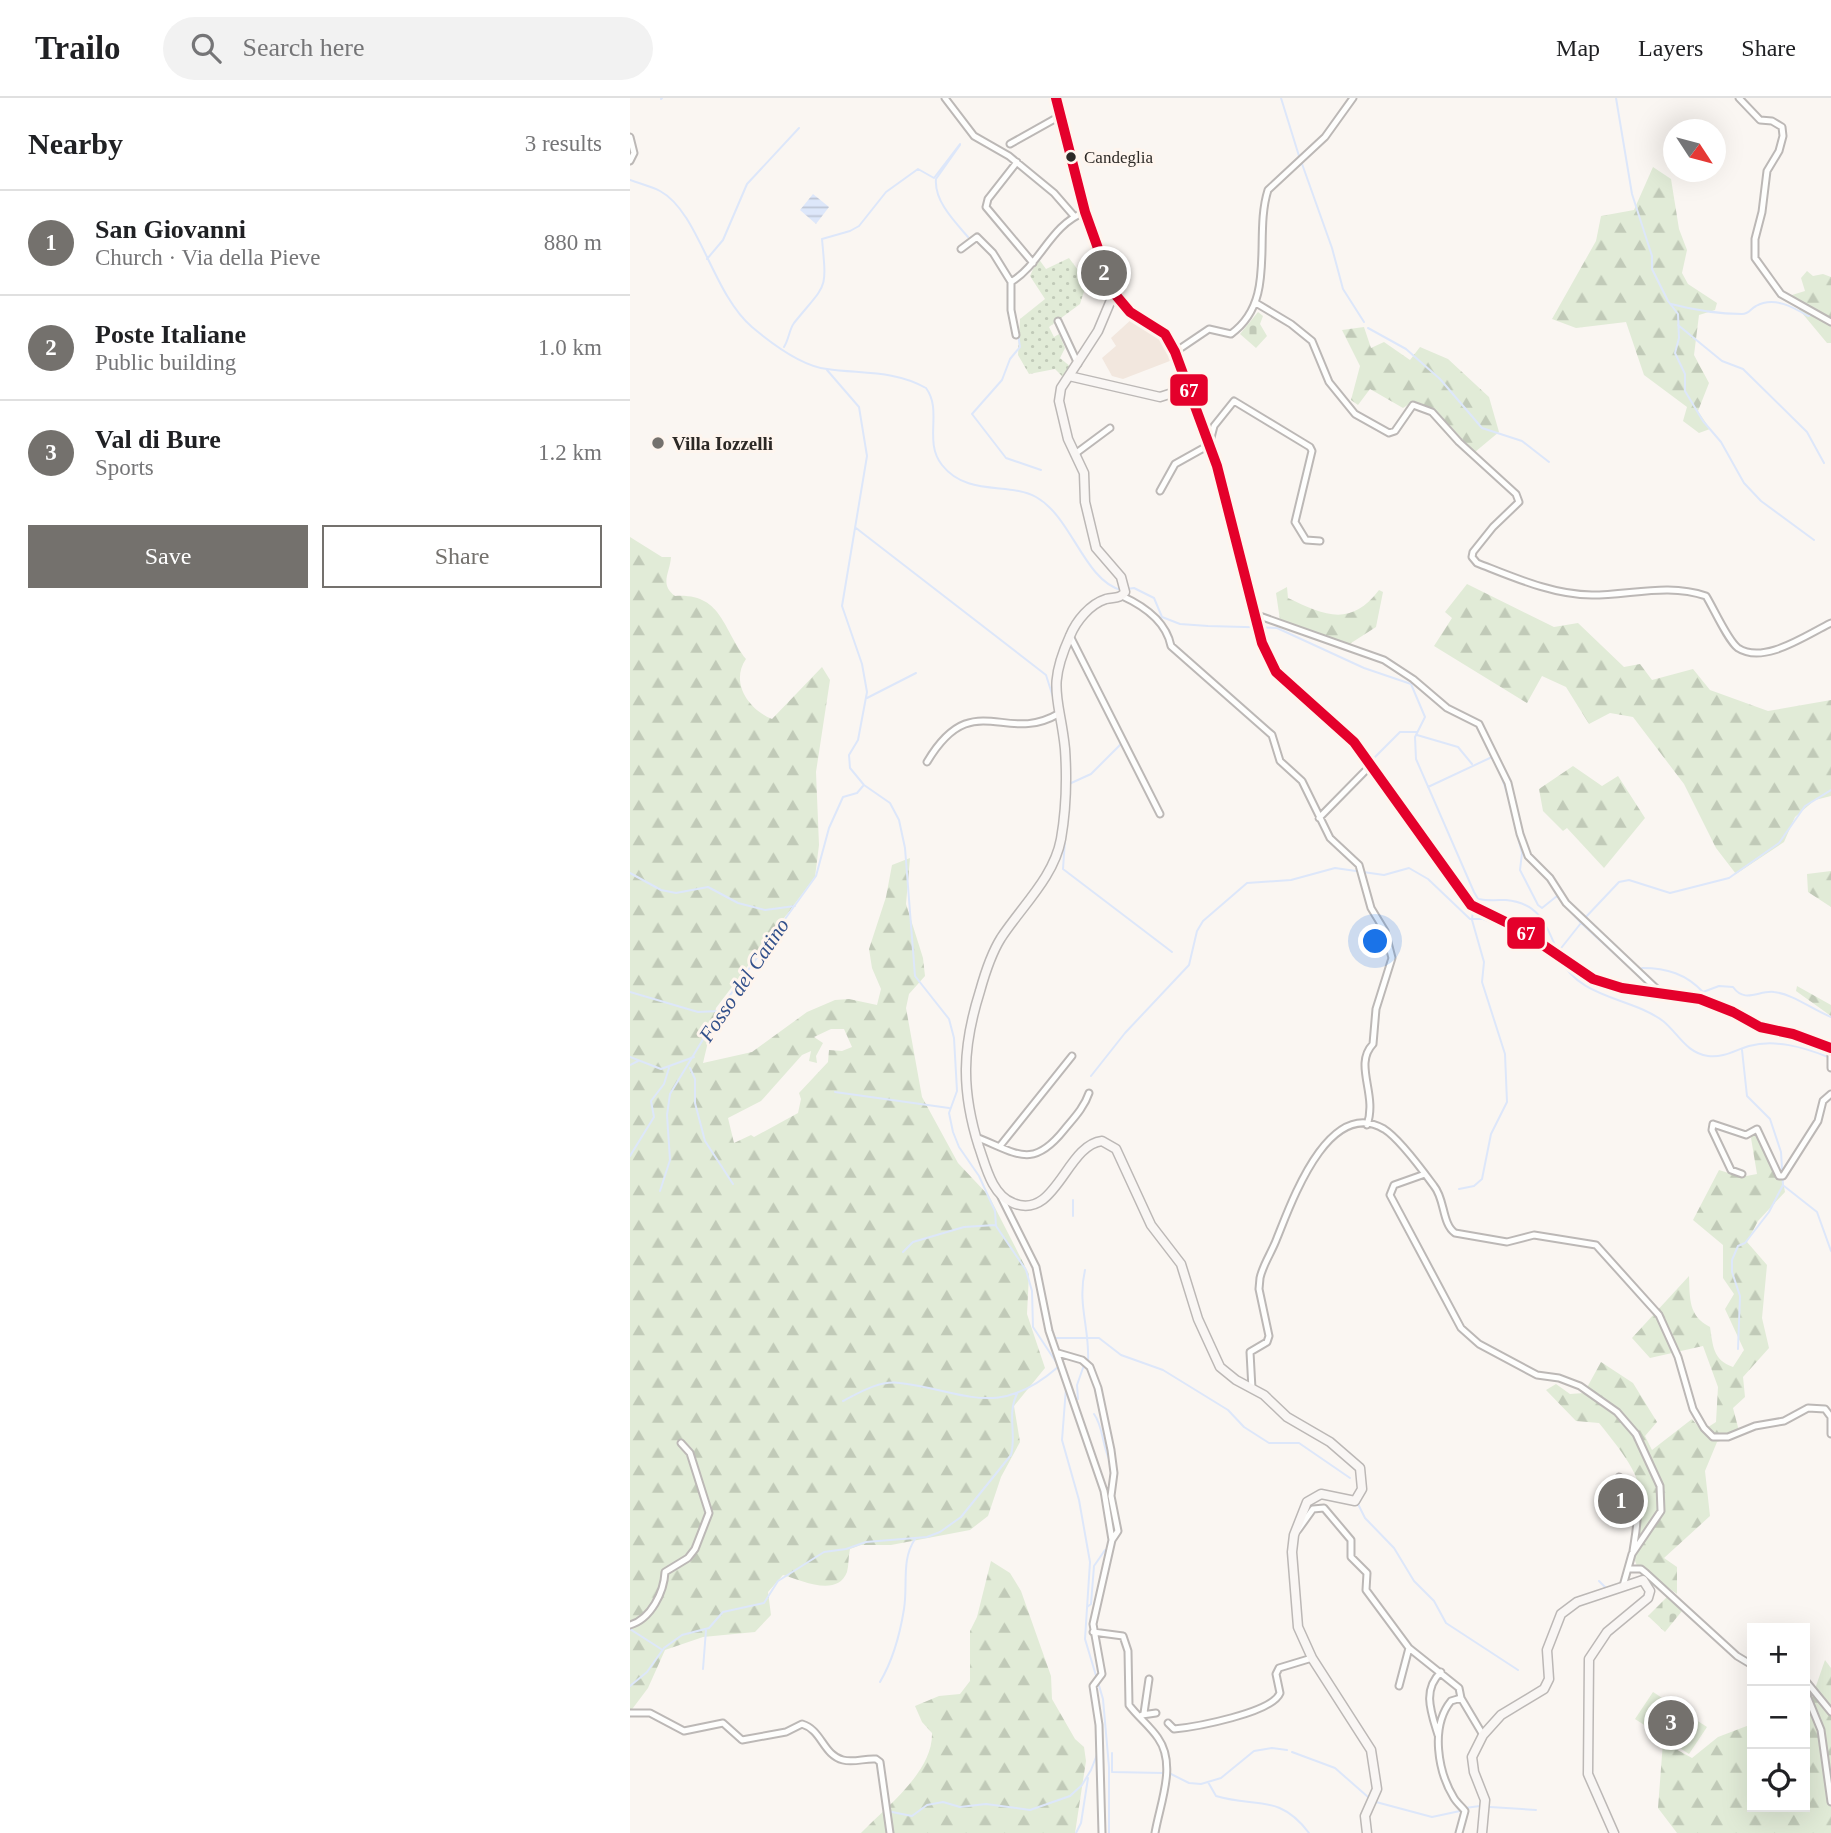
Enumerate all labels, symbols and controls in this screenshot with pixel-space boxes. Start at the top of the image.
search box [163,17,653,80]
icon: search [187,29,225,67]
text: Trailo [35,30,121,66]
text: Search here [243,33,365,62]
text: Map [1556,35,1600,61]
text: Layers [1638,35,1703,61]
text: Share [1741,35,1796,61]
north arrow [1663,119,1726,182]
text: Nearby [28,127,123,160]
text: 3 results [525,131,602,156]
place label: Candeglia [1084,148,1153,167]
marker: Candeglia [1064,150,1078,164]
text: San Giovanni [95,215,246,244]
text: 1 [45,230,57,255]
text: 880 m [544,230,602,255]
text: Church · Via della Pieve [95,245,321,270]
pin: 2 [1081,247,1127,299]
text: Poste Italiane [95,320,246,349]
text: 2 [45,335,57,360]
text: 1.0 km [538,335,602,360]
text: Public building [95,350,236,375]
line badge: 67 [1169,373,1209,407]
text: 67 [1180,380,1199,401]
text: Val di Bure [95,425,221,454]
place label: Villa Iozzelli [672,433,773,454]
marker: Villa Iozzelli [650,435,666,451]
text: 3 [45,440,57,465]
text: 1.2 km [538,440,602,465]
text: Sports [95,455,154,480]
button: Save [28,525,308,588]
button: Share [322,525,602,588]
water label: Fosso del Catino [693,914,794,1047]
line badge: 67 [1506,916,1546,950]
text: 67 [1517,923,1536,944]
your location [1358,924,1392,958]
pin: 1 [1598,1475,1644,1527]
map controls [1747,1623,1810,1812]
button: + [1747,1623,1810,1686]
button: − [1747,1686,1810,1749]
pin: 3 [1648,1697,1694,1749]
button: locate [1747,1749,1810,1812]

